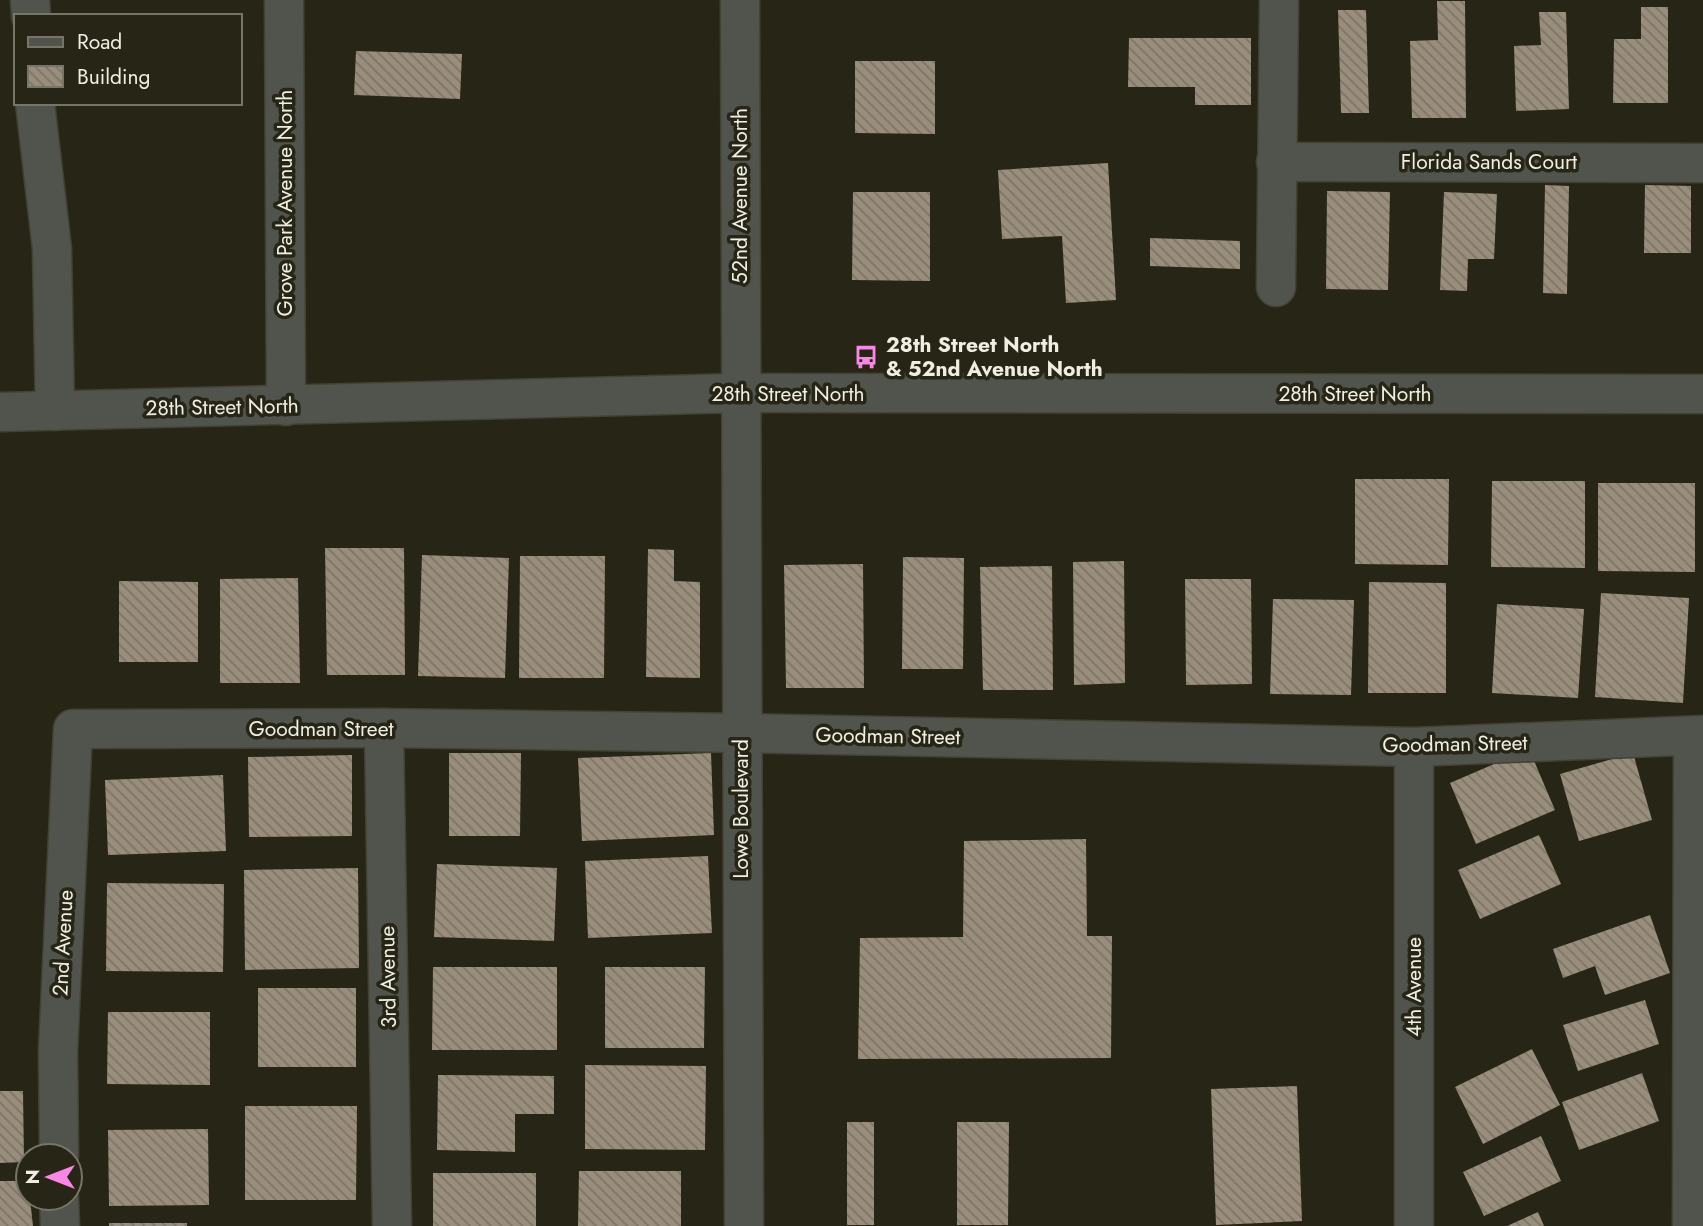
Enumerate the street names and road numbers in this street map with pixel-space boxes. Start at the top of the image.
street label: Grove Park Avenue North [270,90,300,316]
street label: 52nd Avenue North [725,108,755,284]
street label: Florida Sands Court [1401,147,1577,177]
street label: 28th Street North [711,379,865,409]
street label: 28th Street North [1278,379,1432,409]
street label: 28th Street North [145,391,299,423]
street label: Goodman Street [248,714,394,744]
street label: Goodman Street [815,720,961,752]
street label: Goodman Street [1382,728,1528,760]
street label: Lowe Boulevard [726,739,756,879]
street label: 2nd Avenue [45,889,81,997]
street label: 3rd Avenue [372,925,404,1028]
street label: 4th Avenue [1399,937,1429,1037]

